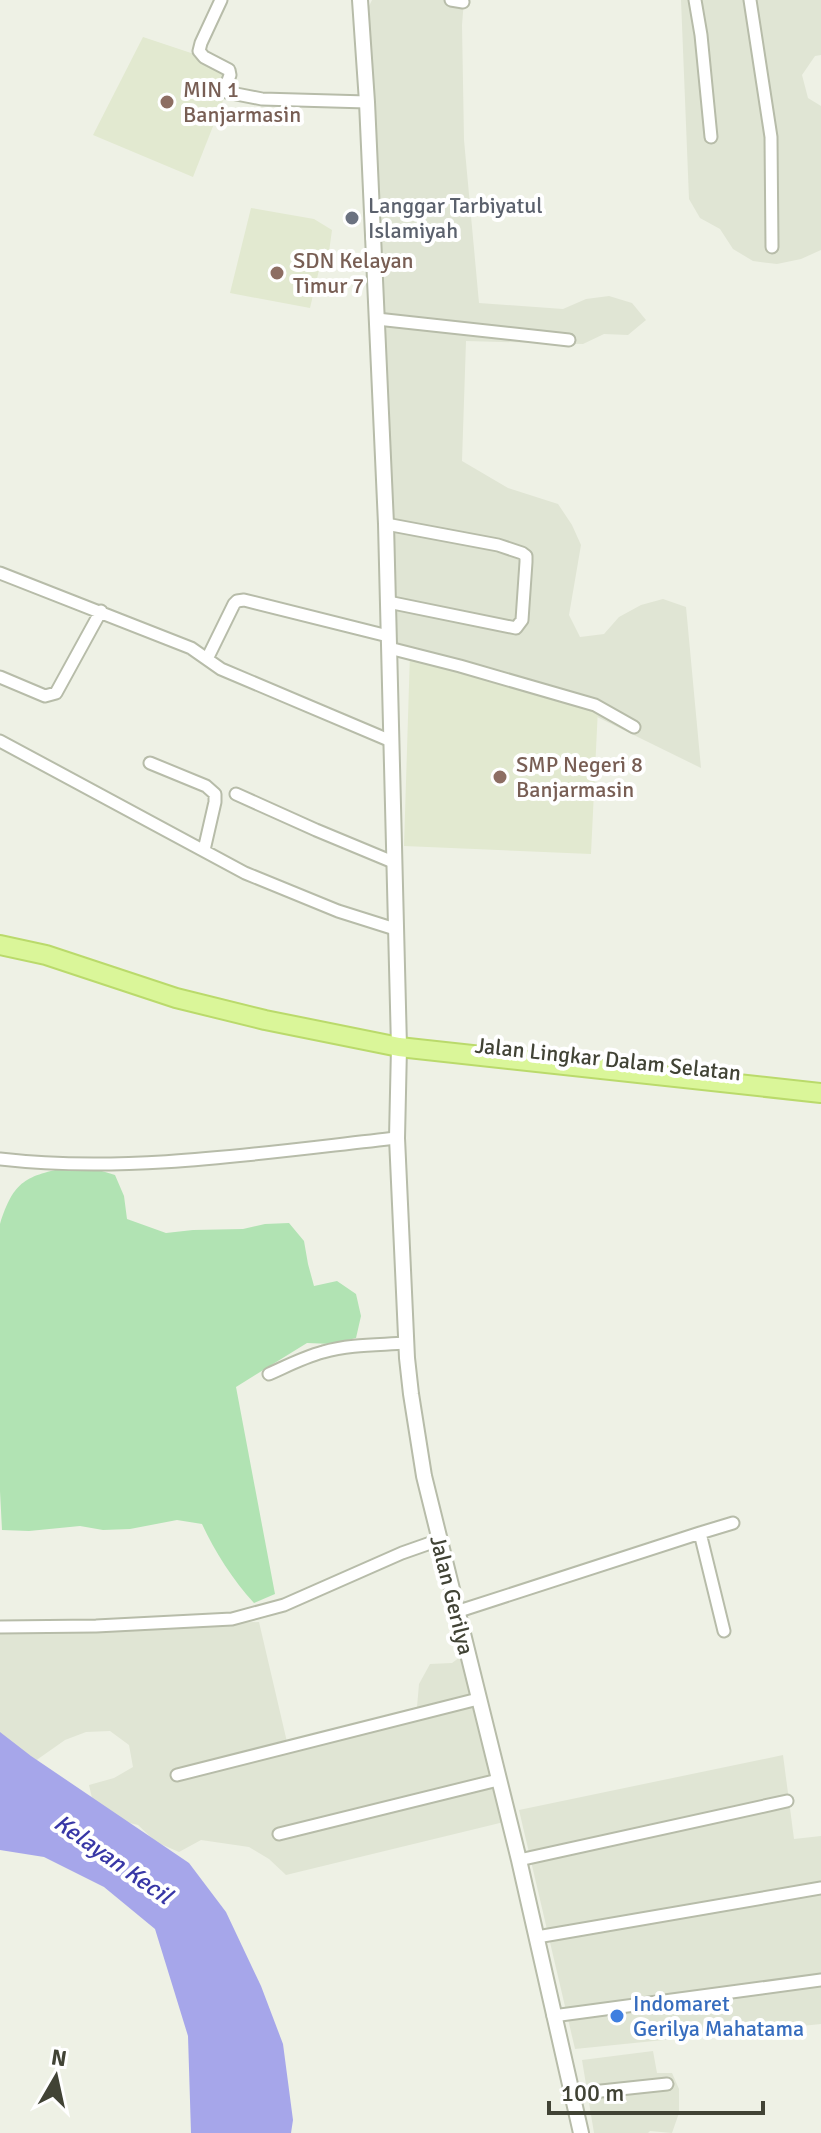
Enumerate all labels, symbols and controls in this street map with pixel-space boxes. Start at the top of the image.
place label: MIN 1 Banjarmasin [183,76,301,128]
marker: MIN 1 Banjarmasin [158,93,176,111]
place label: Langgar Tarbiyatul Islamiyah [368,192,543,244]
marker: Langgar Tarbiyatul Islamiyah [343,209,361,227]
place label: SDN Kelayan Timur 7 [293,247,414,299]
marker: SDN Kelayan Timur 7 [268,264,286,282]
place label: SMP Negeri 8 Banjarmasin [516,751,643,803]
marker: SMP Negeri 8 Banjarmasin [491,768,509,786]
street label: Jalan Lingkar Dalam Selatan [474,1032,742,1086]
street label: Jalan Gerilya [424,1533,480,1657]
water label: Kelayan Kecil [48,1807,179,1912]
place label: Indomaret Gerilya Mahatama [633,1990,804,2042]
marker: Indomaret Gerilya Mahatama [608,2007,626,2025]
north arrow [16,2037,96,2117]
text: N [49,2043,69,2072]
scale bar [549,2065,763,2115]
text: 100 m [561,2078,624,2108]

